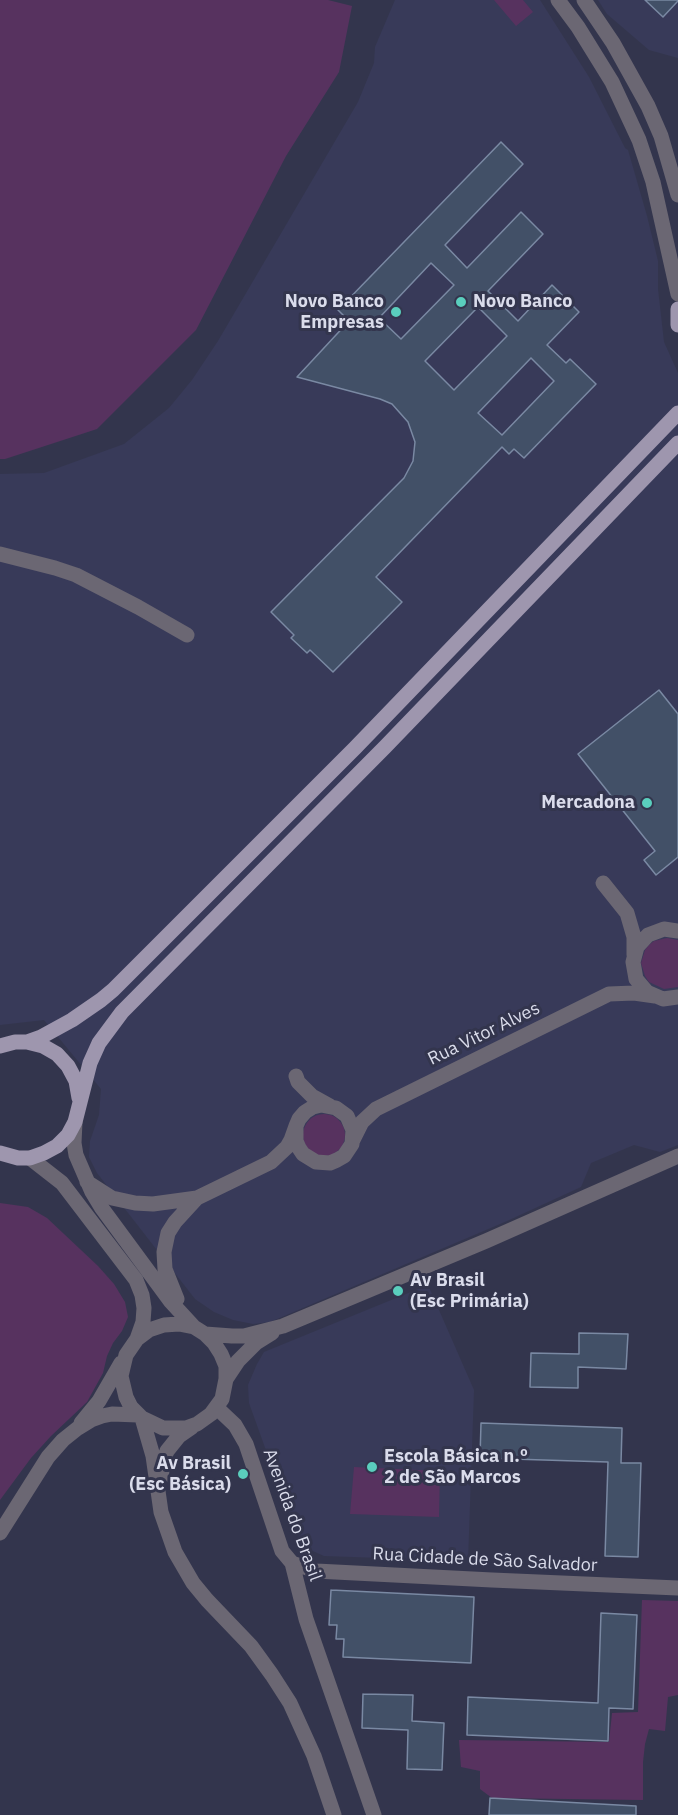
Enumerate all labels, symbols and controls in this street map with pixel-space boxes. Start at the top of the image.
place label: Novo Banco Empresas [285,291,384,334]
place label: Novo Banco [473,291,572,313]
marker: Novo Banco [454,295,468,309]
marker: Novo Banco Empresas [389,305,403,319]
place label: Mercadona [541,792,635,814]
marker: Mercadona [640,796,654,810]
street label: Rua Vitor Alves [425,998,543,1070]
place label: Av Brasil (Esc Primária) [410,1270,529,1312]
marker: Av Brasil (Esc Primária) [391,1284,405,1298]
street label: Avenida do Brasil [258,1446,326,1584]
place label: Escola Básica n.º 2 de São Marcos [384,1446,528,1488]
place label: Av Brasil (Esc Básica) [129,1453,231,1496]
marker: Escola Básica n.º 2 de São Marcos [365,1460,379,1474]
marker: Av Brasil (Esc Básica) [236,1467,250,1481]
street label: Rua Cidade de São Salvador [372,1543,598,1577]

